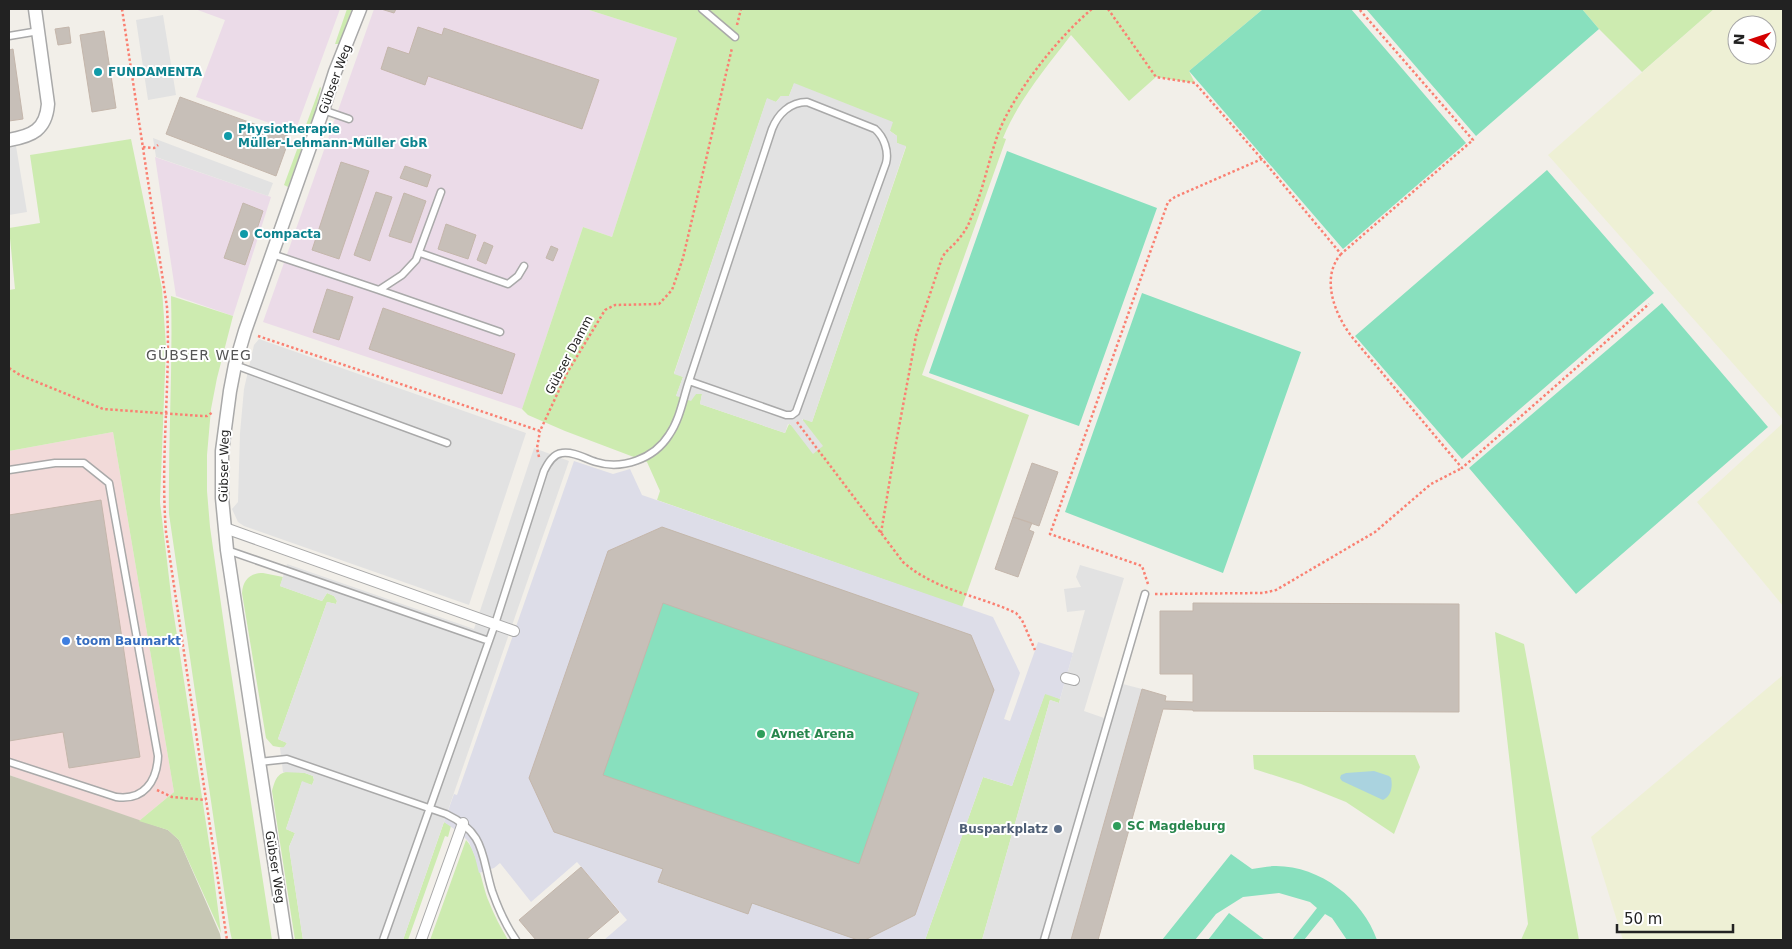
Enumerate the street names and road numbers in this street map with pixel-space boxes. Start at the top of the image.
street label: Gübser Weg [316,42,354,116]
street label: Gübser Damm [542,313,596,397]
street label: Gübser Weg [216,429,232,503]
street label: Gübser Weg [262,830,288,904]

